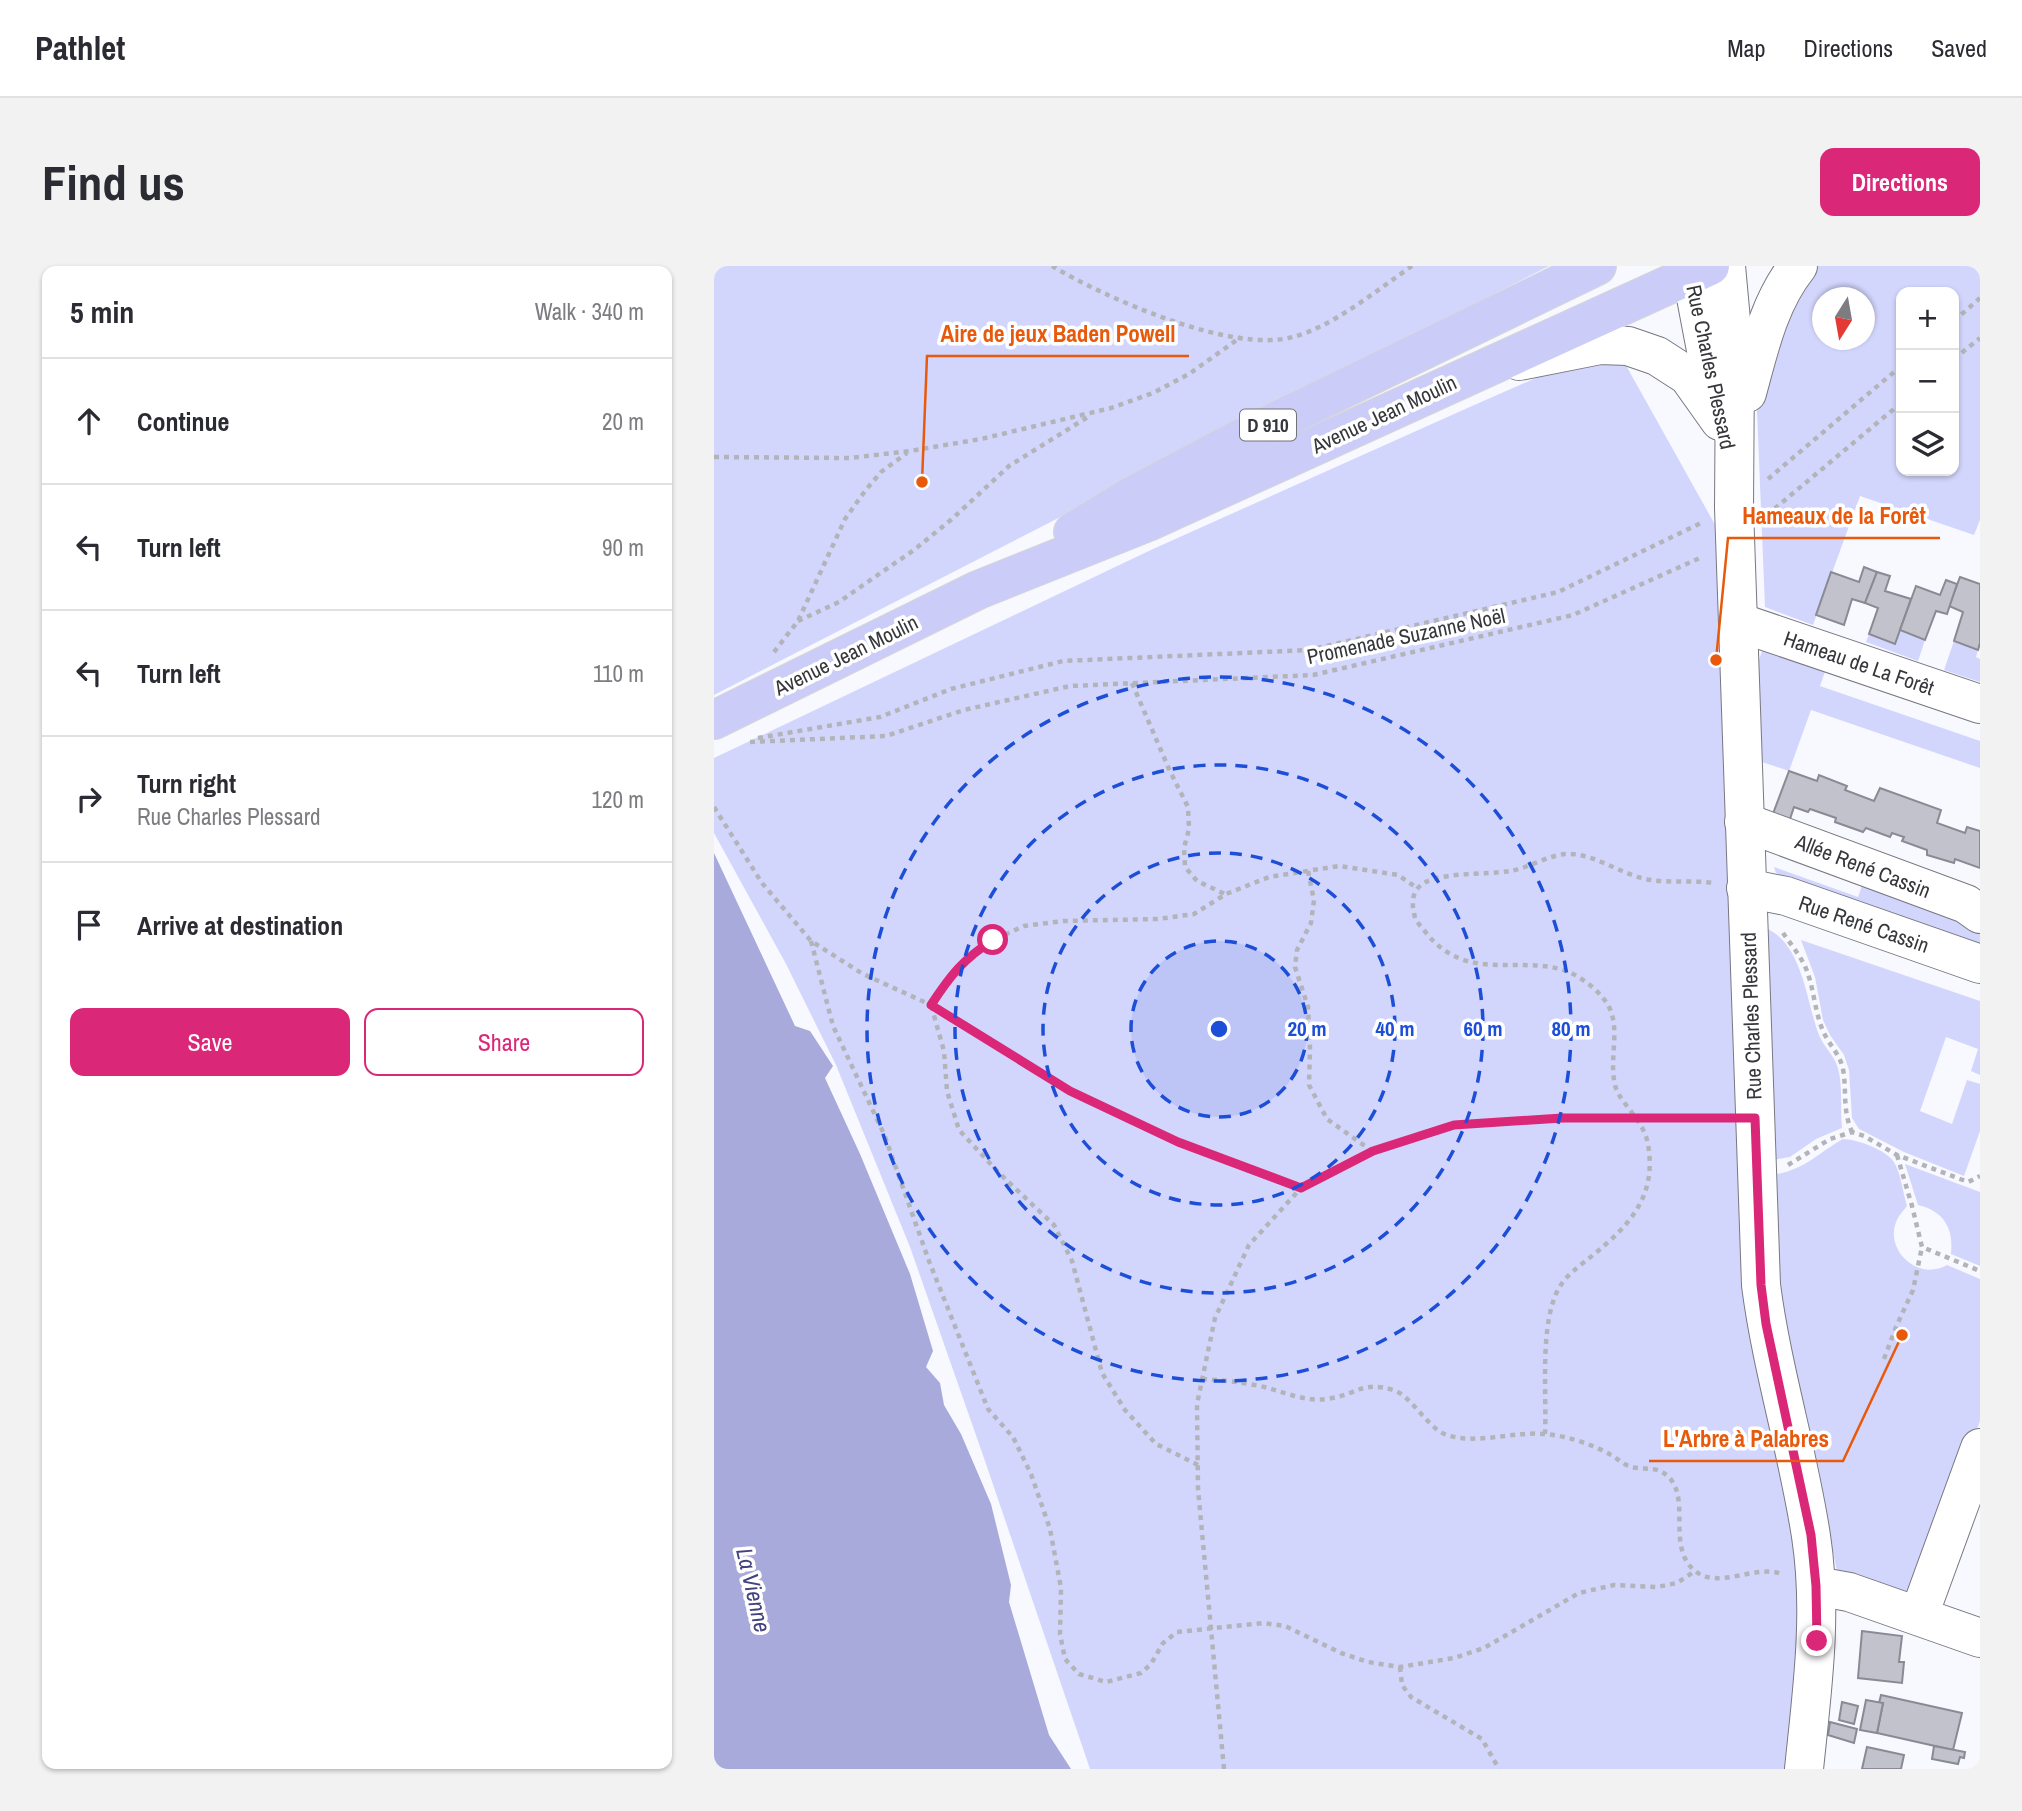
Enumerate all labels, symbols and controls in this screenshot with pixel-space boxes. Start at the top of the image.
text: Pathlet [35,26,125,70]
text: Map [1727,32,1765,64]
text: Directions [1803,32,1893,64]
text: Saved [1931,32,1987,64]
button: Directions [1820,148,1980,216]
text: Find us [42,149,185,215]
street label: Rue Charles Plessard [1679,282,1743,452]
north arrow [1812,287,1875,350]
map controls [1896,287,1959,476]
button: + [1896,287,1959,350]
text: 5 min [70,292,134,332]
text: Walk · 340 m [535,296,644,327]
callout: Aire de jeux Baden Powell [927,312,1189,356]
text: Aire de jeux Baden Powell [941,318,1175,349]
button: − [1896,350,1959,413]
street label: Avenue Jean Moulin [1306,368,1461,461]
icon: ahead [70,402,108,440]
text: Continue [137,404,229,439]
text: 20 m [602,406,644,437]
road number: D 910 [1240,410,1296,440]
button: layers [1896,413,1959,476]
callout: Hameaux de la Forêt [1728,494,1940,538]
text: Hameaux de la Forêt [1742,500,1926,531]
icon: left [70,528,108,566]
text: Turn left [137,530,221,565]
text: 90 m [602,532,644,563]
street label: Promenade Suzanne Noël [1304,601,1508,671]
street label: Avenue Jean Moulin [768,608,923,703]
street label: Hameau de La Forêt [1780,624,1938,702]
icon: left [70,654,108,692]
text: Turn left [137,656,221,691]
text: 110 m [593,658,644,689]
text: Turn right [137,766,236,801]
icon: right [70,780,108,818]
text: 120 m [592,784,644,815]
text: Rue Charles Plessard [137,801,320,832]
street label: Allée René Cassin [1790,827,1935,905]
street label: Rue René Cassin [1795,888,1933,960]
icon: arrive [70,906,108,944]
text: Arrive at destination [137,908,343,943]
route start [977,924,1008,955]
street label: Rue Charles Plessard [1734,932,1768,1100]
button: Save [70,1008,350,1076]
button: Share [364,1008,644,1076]
text: 20 m [1287,1014,1327,1043]
text: 40 m [1375,1014,1415,1043]
text: 60 m [1463,1014,1503,1043]
text: 80 m [1551,1014,1591,1043]
centre of rings [1207,1017,1231,1041]
callout: L'Arbre à Palabres [1649,1417,1843,1461]
text: L'Arbre à Palabres [1663,1423,1829,1454]
water label: La Vienne [729,1545,779,1635]
route end [1801,1625,1832,1656]

